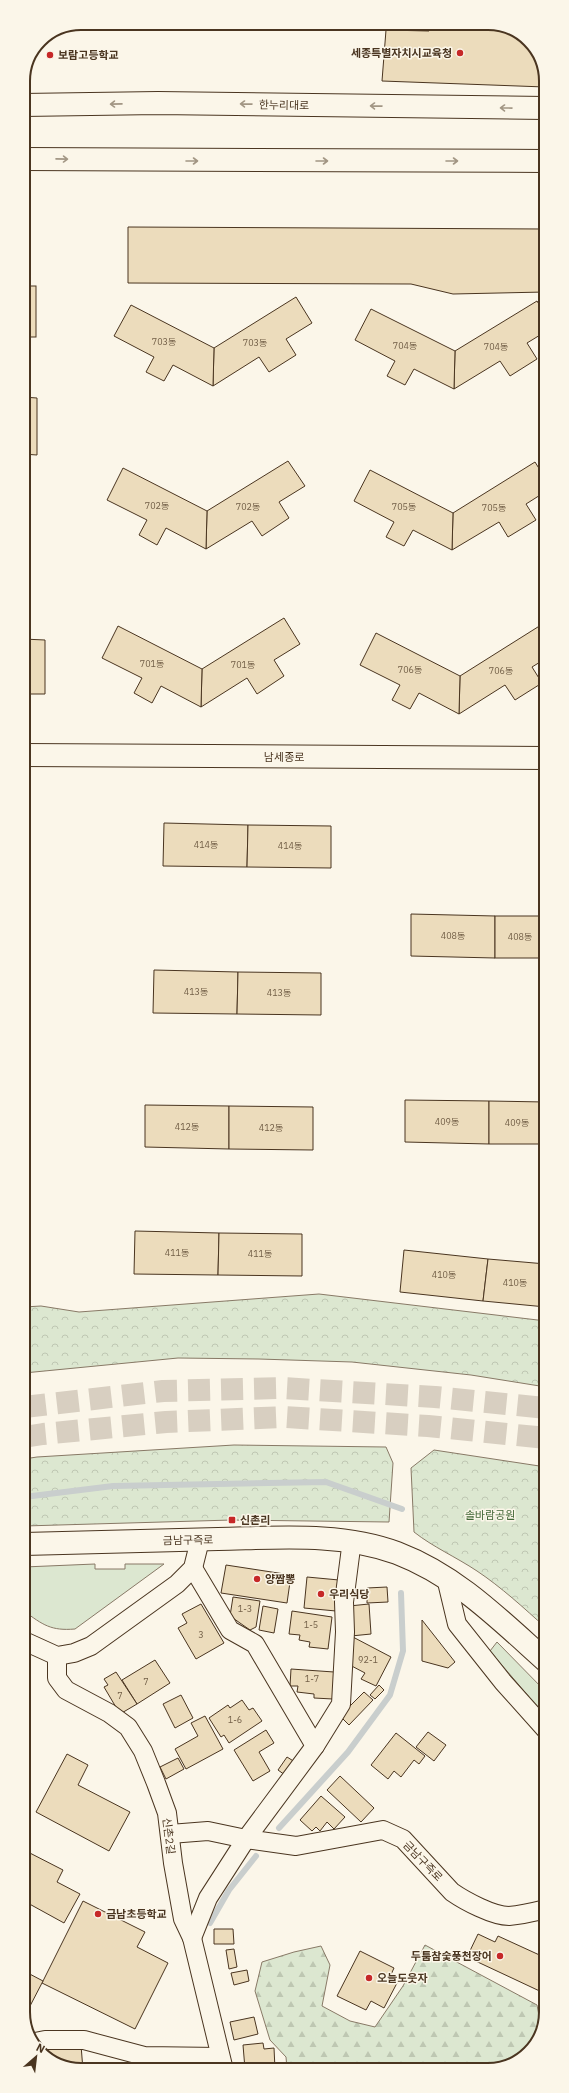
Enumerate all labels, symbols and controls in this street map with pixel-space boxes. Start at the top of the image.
place label: 세종특별자치시교육청 [351,46,452,60]
place label: 보람고등학교 [58,48,119,62]
marker: 세종특별자치시교육청 [455,48,465,58]
marker: 보람고등학교 [45,50,55,60]
street label: 한누리대로 [259,98,309,112]
one-way arrow [110,100,123,107]
one-way arrow [240,100,253,108]
one-way arrow [370,102,383,110]
one-way arrow [500,104,513,112]
one-way arrow [55,155,68,163]
one-way arrow [185,157,198,165]
one-way arrow [315,157,328,165]
one-way arrow [445,157,458,165]
house number: 703동 [152,336,176,347]
house number: 703동 [243,337,267,348]
house number: 704동 [393,340,417,351]
house number: 704동 [484,341,508,352]
house number: 702동 [145,500,169,511]
house number: 702동 [236,501,260,512]
house number: 705동 [392,501,416,512]
house number: 705동 [482,502,506,513]
house number: 701동 [140,658,164,669]
house number: 701동 [231,659,255,670]
house number: 706동 [398,664,422,675]
house number: 706동 [489,665,513,676]
street label: 남세종로 [264,750,304,764]
house number: 414동 [194,839,218,850]
house number: 414동 [278,840,302,851]
house number: 408동 [441,930,465,941]
house number: 408동 [508,931,532,942]
house number: 413동 [184,986,208,997]
house number: 413동 [267,987,291,998]
house number: 409동 [435,1116,459,1127]
house number: 409동 [505,1117,529,1128]
house number: 412동 [175,1121,199,1132]
house number: 412동 [259,1122,283,1133]
house number: 411동 [165,1247,189,1258]
house number: 411동 [248,1248,272,1259]
house number: 410동 [432,1269,456,1280]
house number: 410동 [503,1277,527,1288]
park label: 솔바람공원 [465,1508,515,1522]
place label: 신촌리 [240,1513,270,1527]
marker: 신촌리 [227,1515,237,1525]
street label: 금남구즉로 [163,1533,213,1547]
place label: 양짬뽕 [265,1572,295,1586]
marker: 양짬뽕 [252,1574,262,1584]
place label: 우리식당 [329,1587,369,1601]
marker: 우리식당 [316,1589,326,1599]
house number: 1-3 [238,1603,252,1614]
house number: 1-5 [304,1619,318,1630]
house number: 3 [198,1629,204,1640]
house number: 92-1 [358,1654,378,1665]
house number: 1-7 [305,1673,319,1684]
house number: 7 [143,1676,149,1687]
house number: 7 [117,1690,123,1701]
house number: 1-6 [228,1714,242,1725]
street label: 신촌2길 [160,1817,178,1855]
street label: 금남구즉로 [400,1838,446,1884]
place label: 금남초등학교 [106,1907,167,1921]
marker: 금남초등학교 [93,1909,103,1919]
place label: 두툼참숯풍천장어 [411,1949,492,1963]
marker: 두툼참숯풍천장어 [495,1951,505,1961]
place label: 오늘도웃자 [377,1971,428,1985]
marker: 오늘도웃자 [364,1973,374,1983]
north arrow [16,2037,56,2077]
text: N [34,2040,48,2056]

